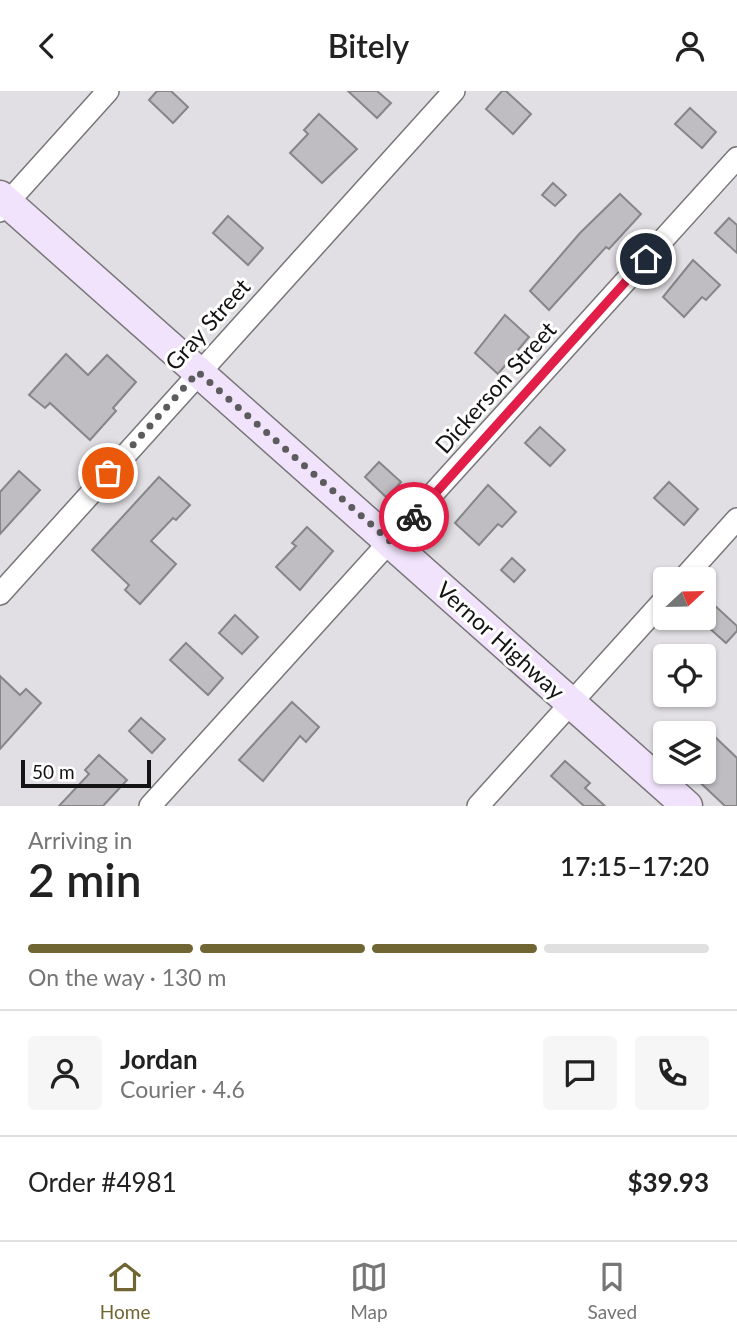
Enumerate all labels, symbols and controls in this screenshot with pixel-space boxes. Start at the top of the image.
text: Bitely [328,26,409,65]
icon: back [28,27,66,65]
icon: person [671,27,709,65]
pin [616,229,676,289]
icon: home [627,240,665,278]
street label: Gray Street [159,272,256,376]
street label: Dickerson Street [429,315,562,459]
pin [78,443,138,503]
icon: bag [89,454,127,492]
courier [379,482,449,552]
icon: bike [395,498,433,536]
north arrow [653,567,716,630]
map controls [653,567,716,784]
street label: Vernor Highway [431,575,571,705]
button: locate [653,644,716,707]
button: layers [653,721,716,784]
scale bar [21,757,150,789]
text: 50 m [32,760,75,783]
text: Arriving in [28,826,132,854]
text: 17:15–17:20 [560,850,709,882]
text: 2 min [28,852,142,907]
text: On the way · 130 m [28,963,227,991]
button: person [28,1036,102,1110]
button: chat [543,1036,617,1110]
button: phone [635,1036,709,1110]
text: Jordan [120,1043,198,1075]
text: Courier · 4.6 [120,1075,245,1103]
text: Order #4981 [28,1166,177,1198]
text: $39.93 [627,1166,709,1198]
tab: Home [100,1258,150,1323]
tab: Map [350,1258,388,1323]
tab: Saved [588,1258,637,1323]

